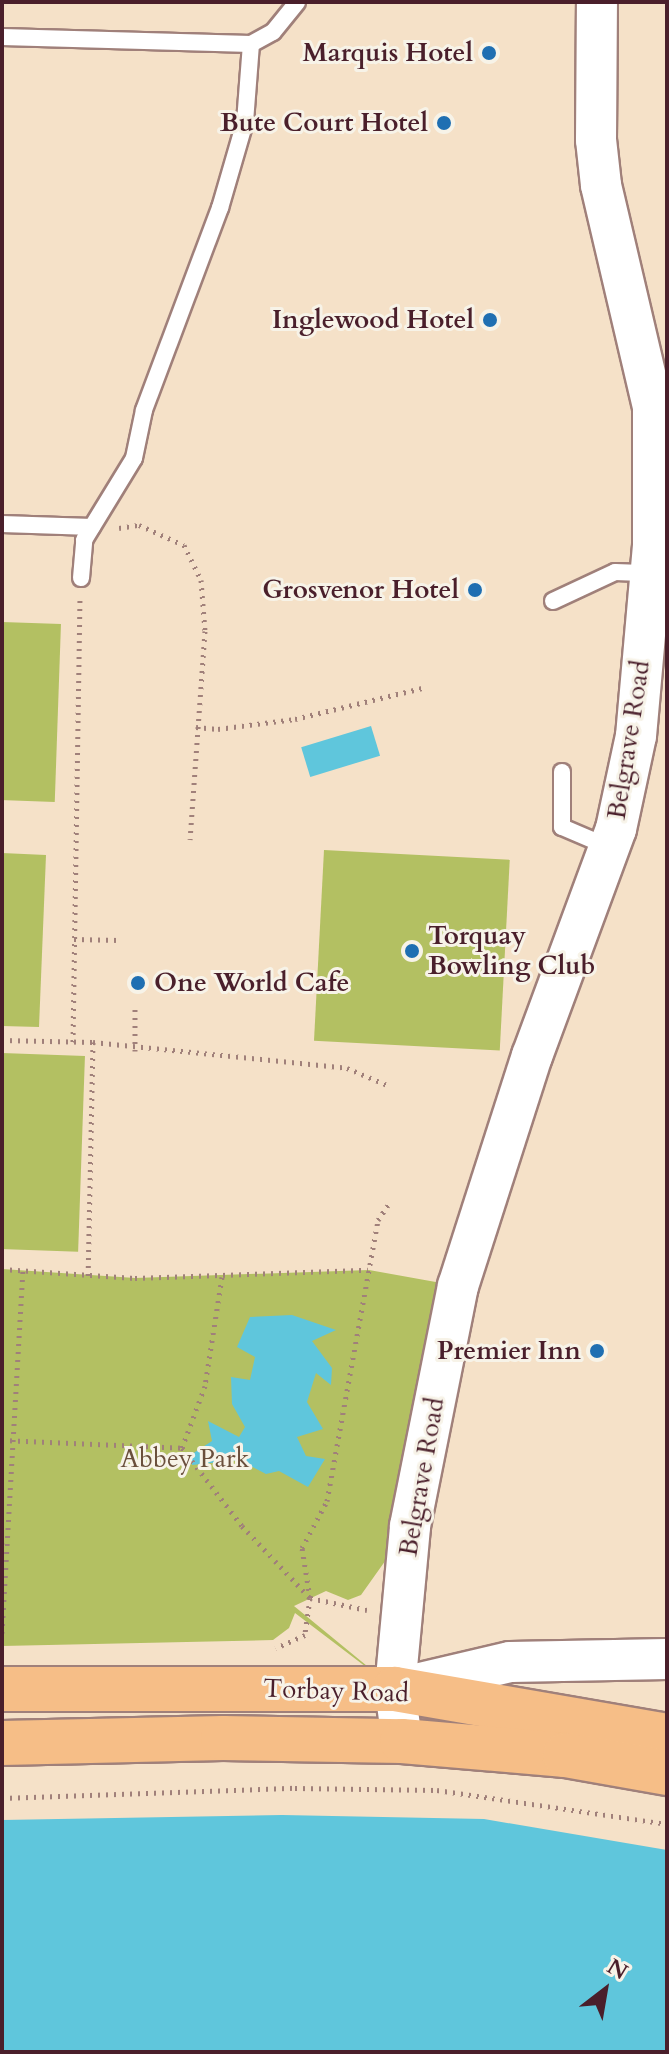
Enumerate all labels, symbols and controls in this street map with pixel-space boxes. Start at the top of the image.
place label: Marquis Hotel [303,37,473,69]
marker: Marquis Hotel [480,44,498,62]
place label: Bute Court Hotel [220,107,428,139]
marker: Bute Court Hotel [435,114,453,132]
place label: Inglewood Hotel [272,304,474,336]
marker: Inglewood Hotel [481,311,499,329]
place label: Grosvenor Hotel [262,574,459,606]
marker: Grosvenor Hotel [466,581,484,599]
street label: Belgrave Road [601,658,657,822]
place label: Torquay Bowling Club [428,920,595,982]
marker: Torquay Bowling Club [403,942,421,960]
place label: One World Cafe [154,967,349,999]
marker: One World Cafe [129,974,147,992]
place label: Premier Inn [437,1335,581,1367]
marker: Premier Inn [588,1342,606,1360]
street label: Belgrave Road [393,1395,451,1559]
park label: Abbey Park [121,1443,249,1475]
street label: Torbay Road [263,1673,409,1709]
north arrow [565,1950,645,2030]
text: N [601,1952,633,1987]

